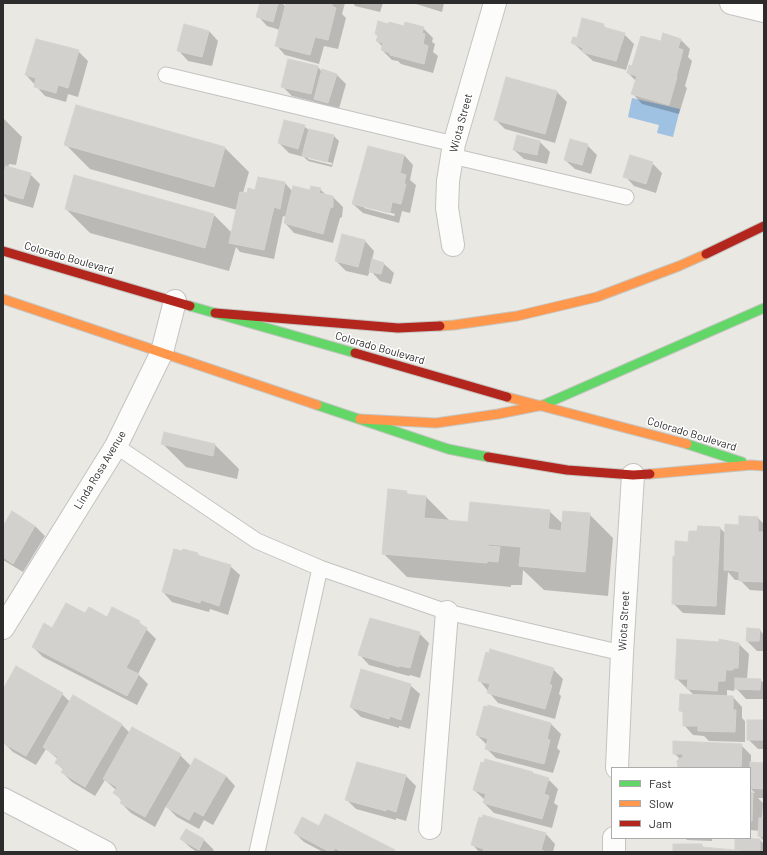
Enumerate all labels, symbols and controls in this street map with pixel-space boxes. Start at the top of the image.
street label: Wiota Street [447,92,475,154]
street label: Colorado Boulevard [23,239,115,277]
street label: Colorado Boulevard [334,329,426,367]
street label: Colorado Boulevard [646,414,738,454]
street label: Linda Rosa Avenue [71,428,129,512]
street label: Wiota Street [616,591,632,651]
legend [611,767,751,839]
text: Fast [649,776,672,790]
text: Slow [649,796,674,810]
text: Jam [649,816,672,830]

